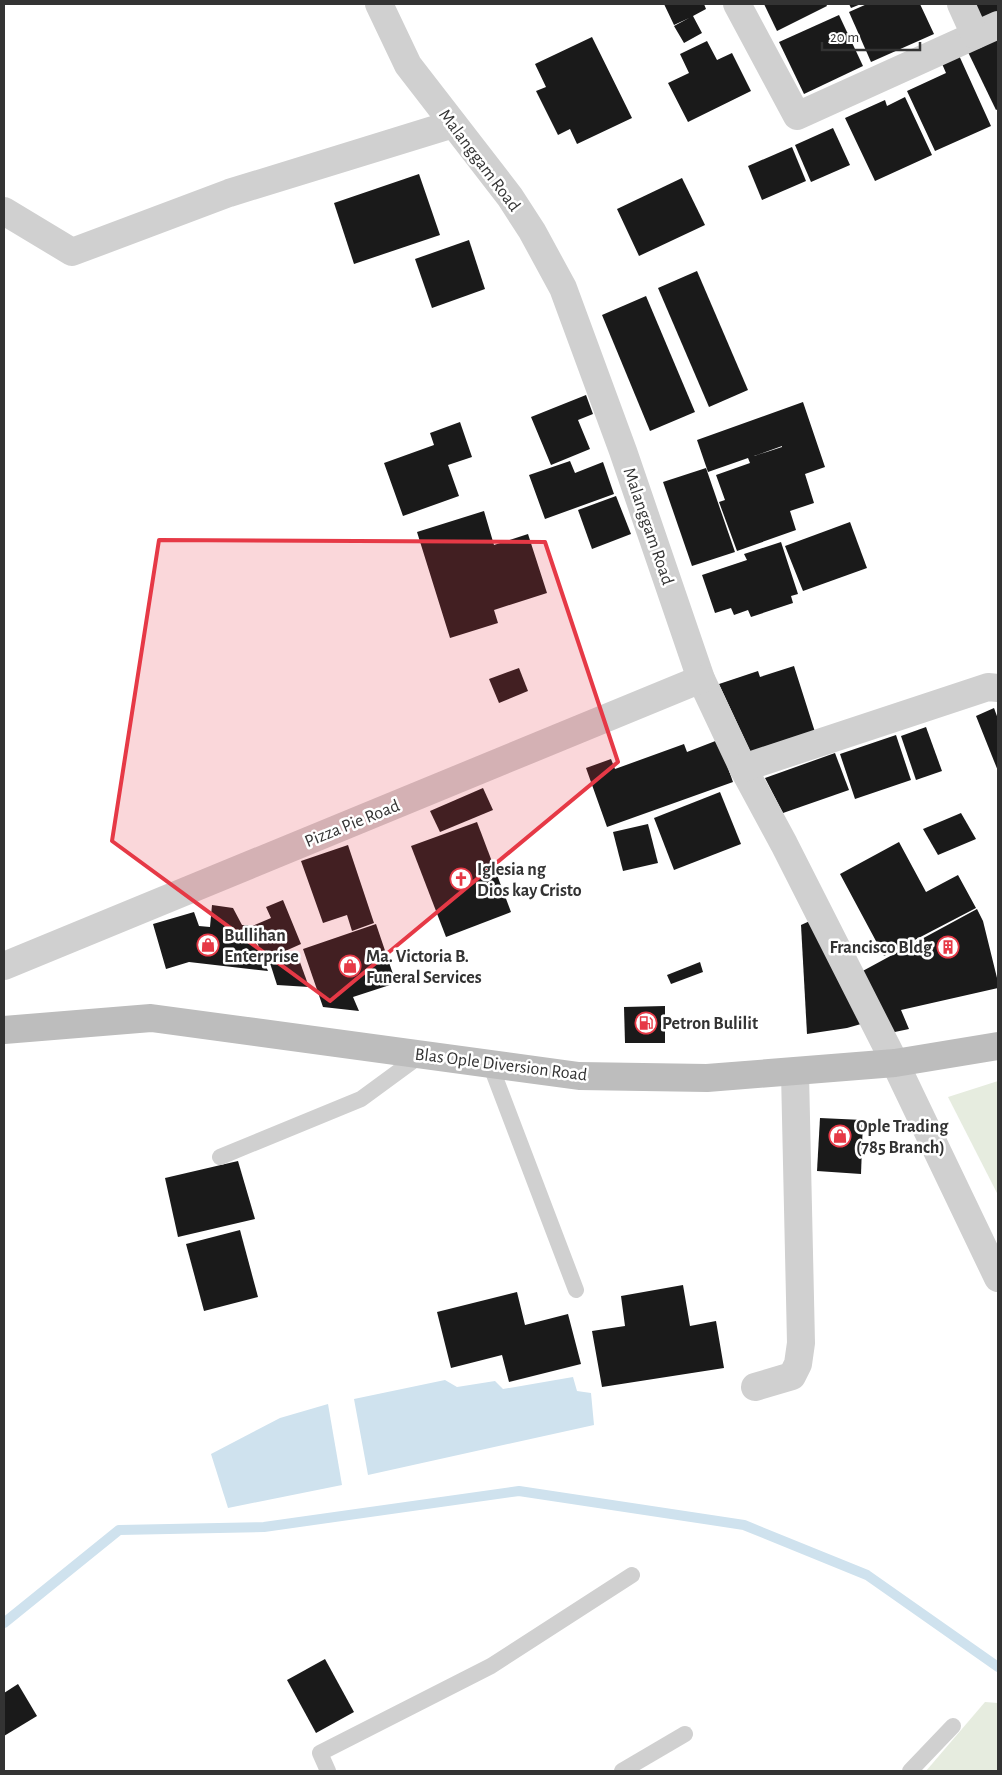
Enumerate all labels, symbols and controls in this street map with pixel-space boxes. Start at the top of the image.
scale bar [822,20,920,52]
text: 20 m [830,30,859,45]
street label: Malanggam Road [435,106,523,215]
street label: Malanggam Road [620,465,677,587]
street label: Pizza Pie Road [302,797,402,851]
place label: Iglesia ng Dios kay Cristo [477,861,582,900]
church icon: Iglesia ng Dios kay Cristo [449,867,473,891]
place label: Bullihan Enterprise [224,927,299,966]
shop icon: Bullihan Enterprise [196,933,220,957]
building icon: Francisco Bldg [936,935,960,959]
place label: Francisco Bldg [829,939,933,957]
place label: Ma. Victoria B. Funeral Services [366,948,482,987]
shop icon: Ma. Victoria B. Funeral Services [338,954,362,978]
fuel station icon: Petron Bulilit [634,1011,658,1035]
place label: Petron Bulilit [662,1015,758,1033]
street label: Blas Ople Diversion Road [414,1045,588,1085]
place label: Ople Trading (785 Branch) [856,1118,949,1157]
shop icon: Ople Trading (785 Branch) [828,1124,852,1148]

